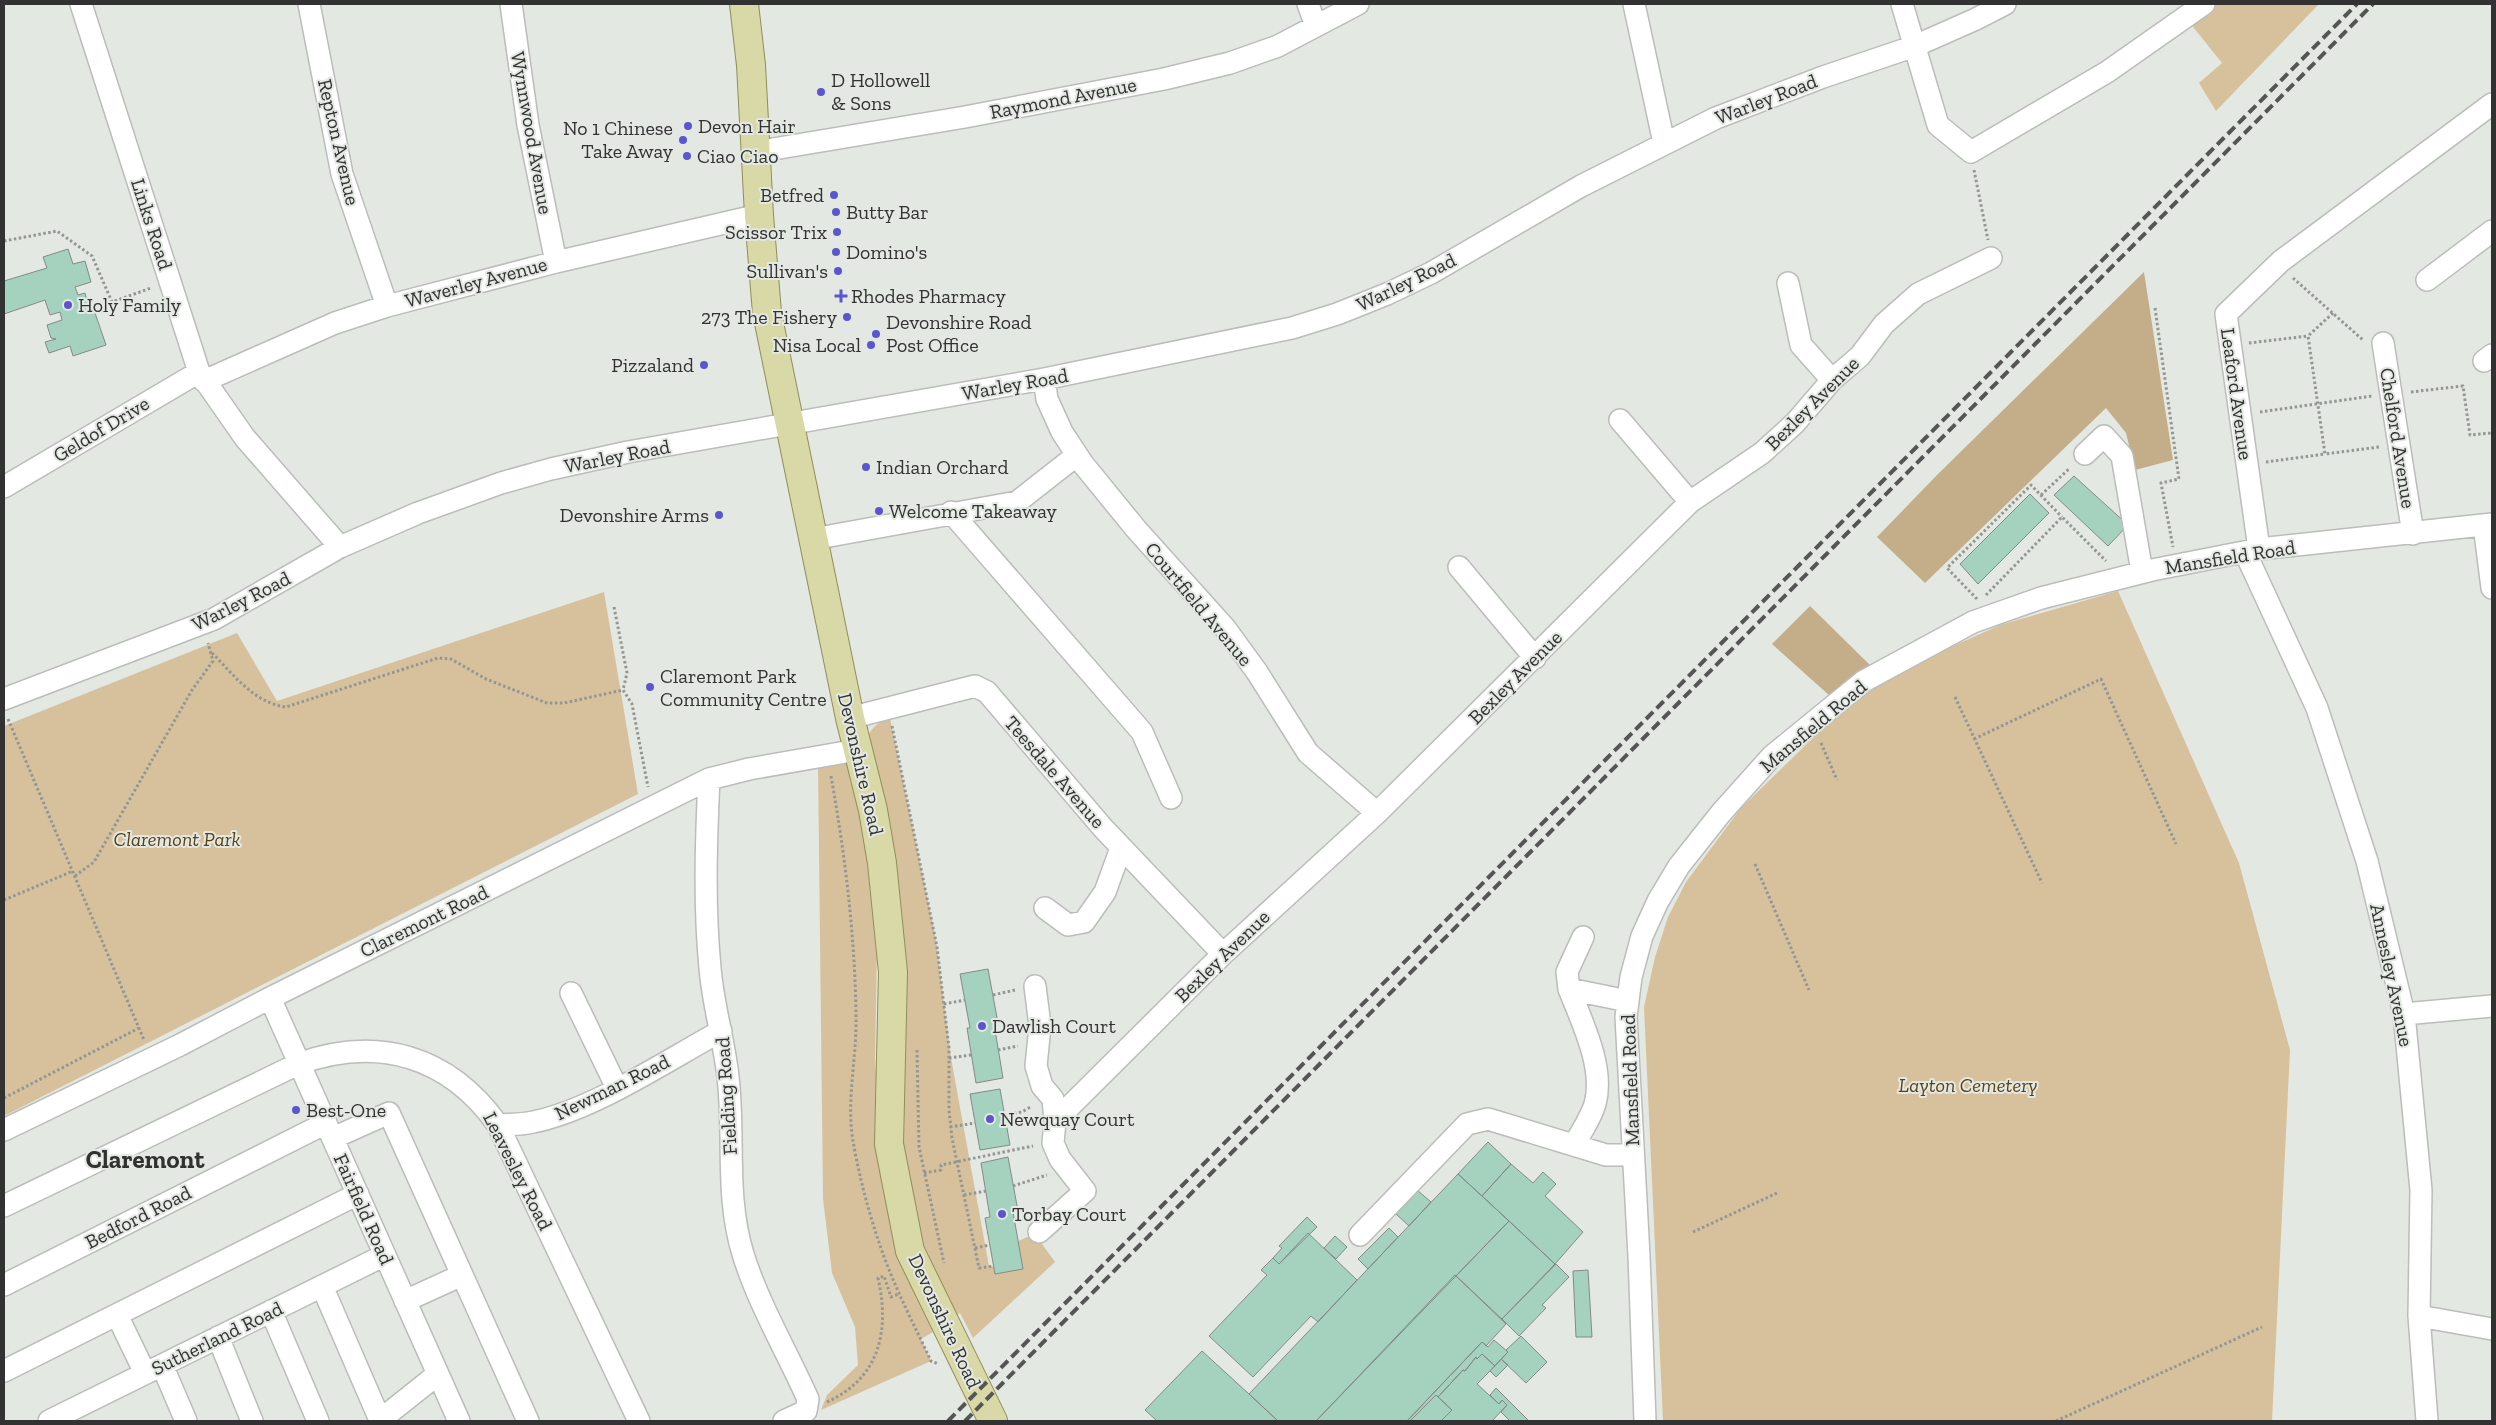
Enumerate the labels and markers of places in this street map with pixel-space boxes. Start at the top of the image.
place label: D Hollowell & Sons [831,68,930,115]
marker: D Hollowell & Sons [815,86,827,98]
place label: Devon Hair [698,114,796,138]
place label: No 1 Chinese Take Away [563,116,674,163]
marker: Devon Hair [682,120,694,132]
marker: No 1 Chinese Take Away [677,134,689,146]
place label: Ciao Ciao [697,144,778,168]
marker: Ciao Ciao [681,150,693,162]
place label: Betfred [760,183,824,207]
marker: Betfred [828,189,840,201]
place label: Butty Bar [846,200,929,224]
marker: Butty Bar [830,206,842,218]
place label: Scissor Trix [725,220,827,244]
marker: Scissor Trix [831,226,843,238]
place label: Domino's [846,240,927,264]
marker: Domino's [830,246,842,258]
place label: Sullivan's [747,259,828,283]
marker: Sullivan's [832,265,844,277]
place label: Rhodes Pharmacy [851,284,1006,308]
marker: Rhodes Pharmacy [835,290,847,302]
place label: Holy Family [78,293,182,317]
marker: Holy Family [62,299,74,311]
place label: 273 The Fishery [701,305,838,329]
place label: Devonshire Road Post Office [886,310,1032,357]
marker: 273 The Fishery [841,311,853,323]
marker: Devonshire Road Post Office [870,328,882,340]
place label: Nisa Local [773,333,861,357]
marker: Nisa Local [865,339,877,351]
place label: Pizzaland [611,353,694,377]
marker: Pizzaland [698,359,710,371]
place label: Indian Orchard [876,455,1009,479]
marker: Indian Orchard [860,461,872,473]
place label: Welcome Takeaway [889,499,1058,523]
place label: Devonshire Arms [560,503,709,527]
marker: Welcome Takeaway [873,505,885,517]
marker: Devonshire Arms [713,509,725,521]
place label: Claremont Park Community Centre [660,664,827,711]
marker: Claremont Park Community Centre [644,681,656,693]
place label: Dawlish Court [992,1014,1116,1038]
marker: Dawlish Court [976,1020,988,1032]
place label: Best-One [306,1098,386,1122]
marker: Best-One [290,1104,302,1116]
place label: Newquay Court [1000,1107,1135,1131]
marker: Newquay Court [984,1113,996,1125]
place label: Torbay Court [1012,1202,1127,1226]
marker: Torbay Court [996,1208,1008,1220]

